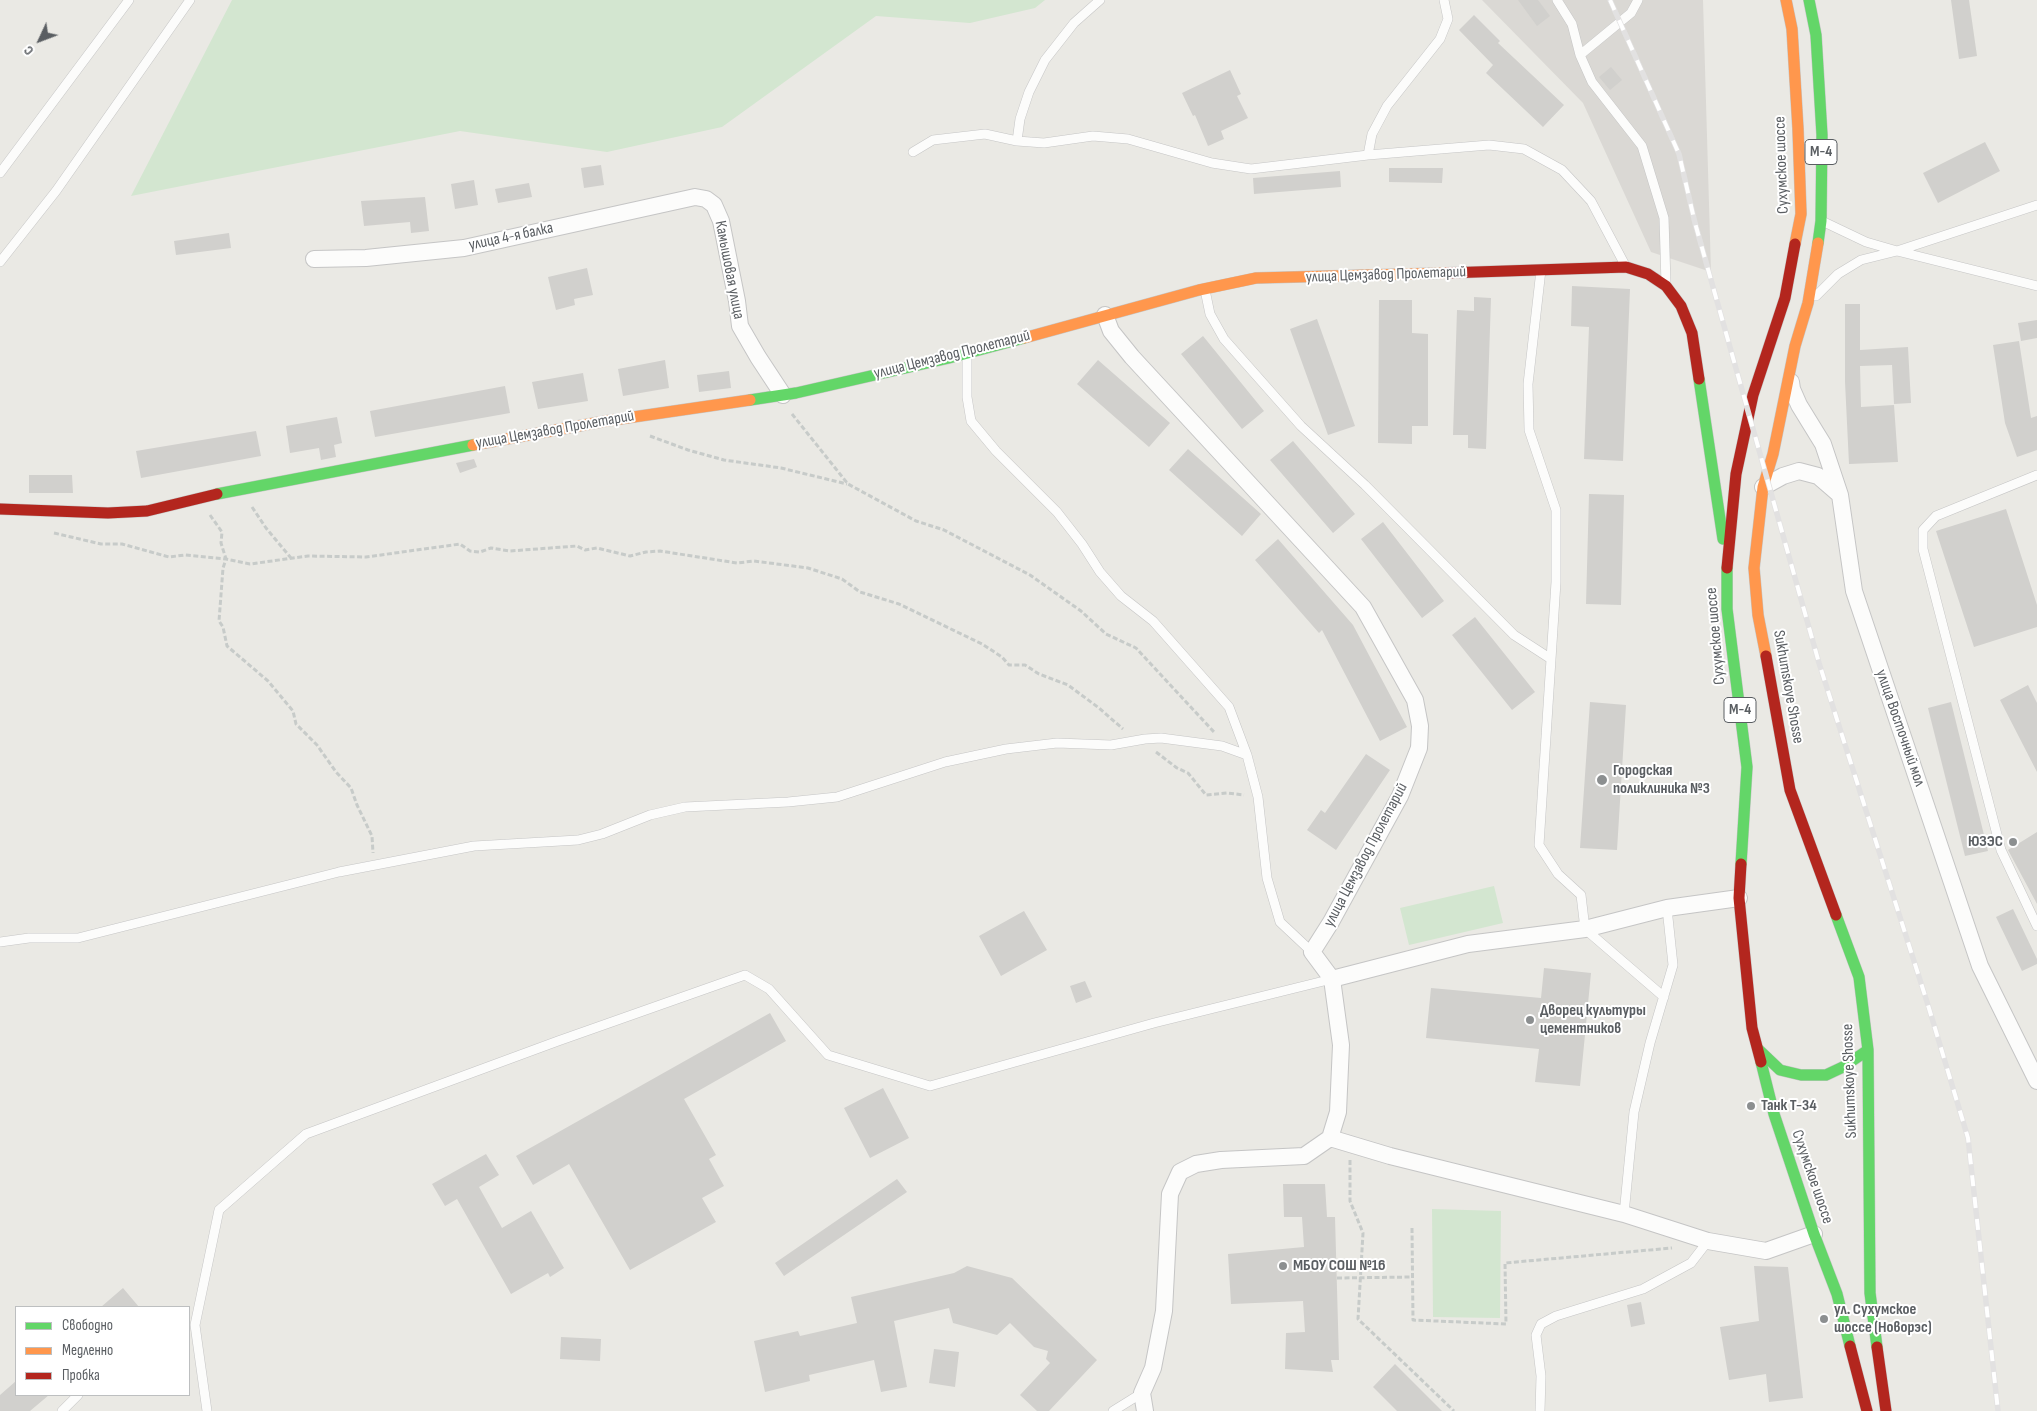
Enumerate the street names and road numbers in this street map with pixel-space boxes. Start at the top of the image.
street label: Сухумское шоссе [1771,116,1793,214]
road number: М-4 [1805,140,1837,164]
street label: улица 4-я балка [467,219,555,255]
street label: Камышовая улица [710,219,748,321]
street label: улица Цемзавод Пролетарий [1306,263,1466,287]
street label: улица Цемзавод Пролетарий [872,326,1032,384]
street label: улица Цемзавод Пролетарий [474,407,636,453]
street label: Сухумское шоссе [1702,587,1730,685]
street label: Sukhumskoye Shosse [1769,629,1807,745]
street label: улица Восточный мол [1871,667,1929,789]
road number: М-4 [1724,698,1756,722]
street label: улица Цемзавод Пролетарий [1320,780,1412,930]
street label: Sukhumskoye Shosse [1838,1023,1862,1139]
street label: Сухумское шоссе [1787,1128,1837,1226]

